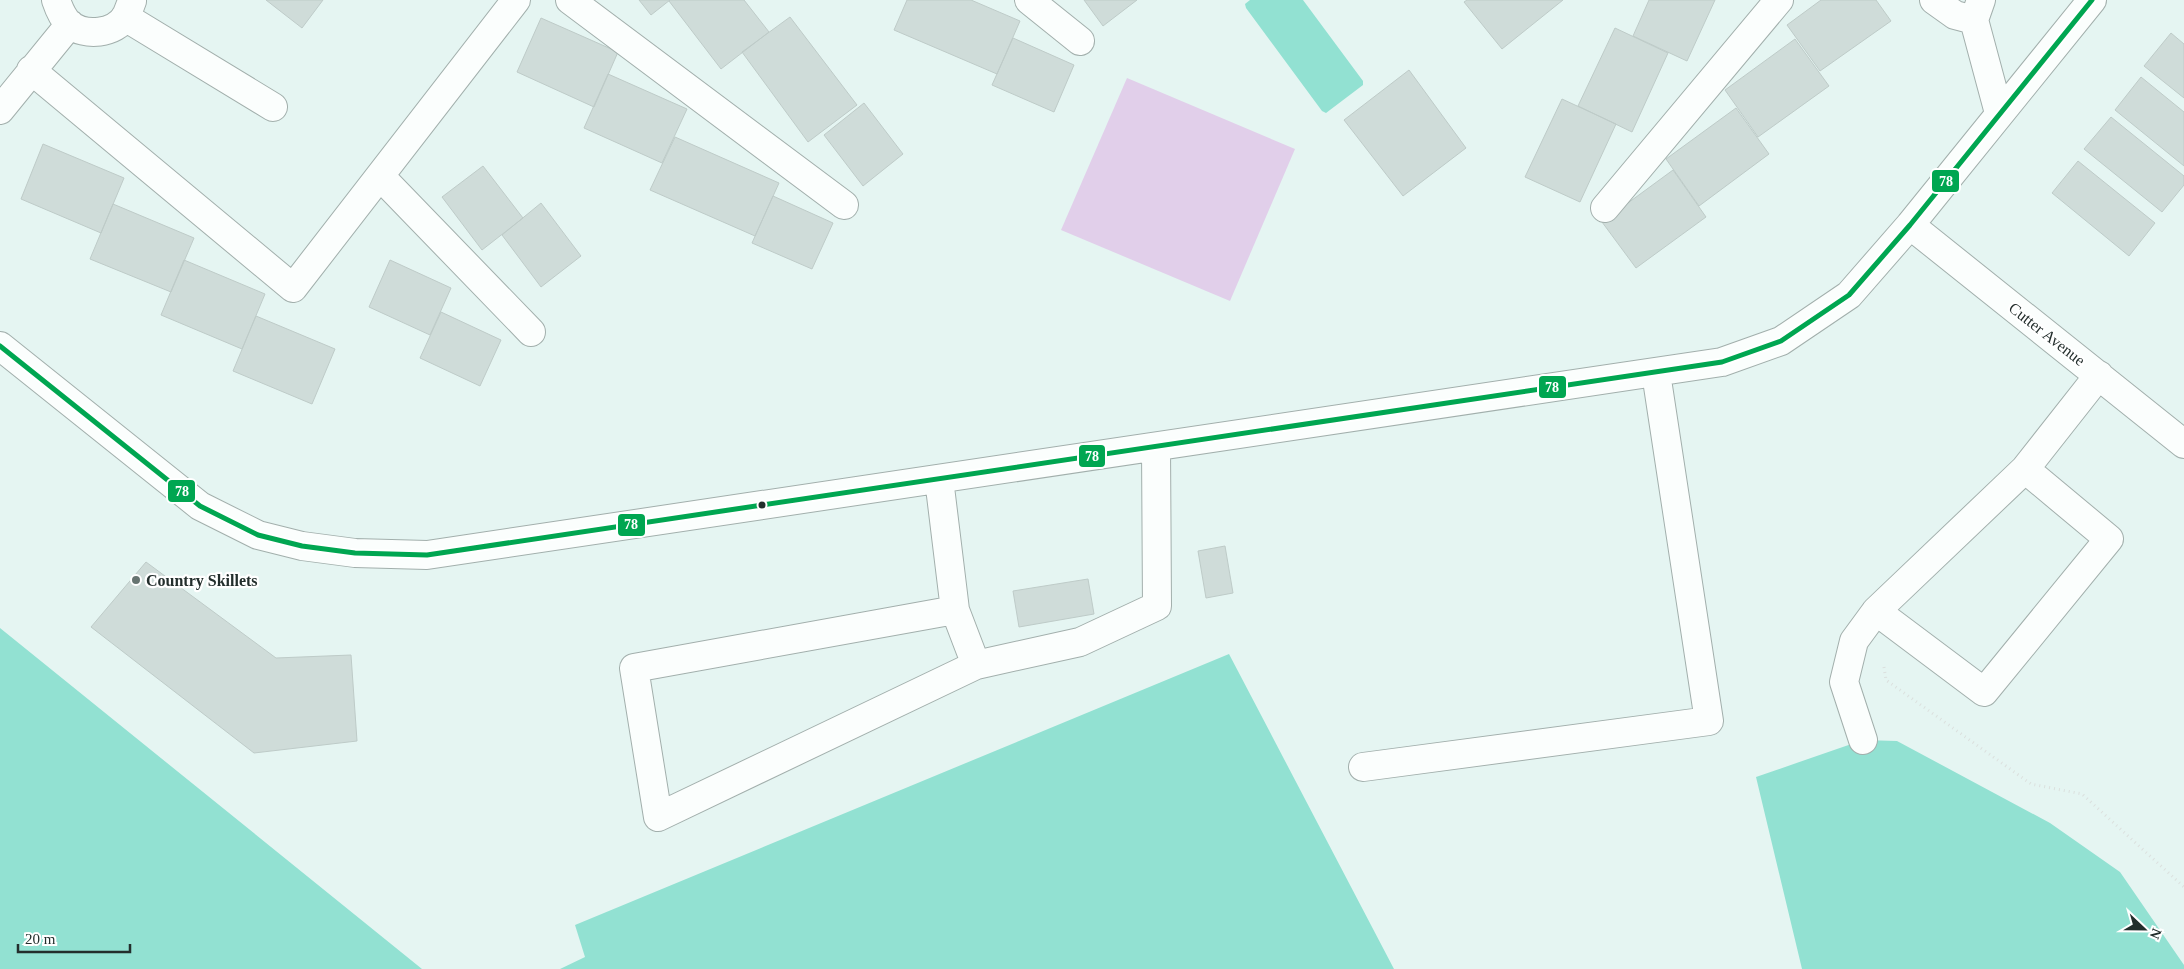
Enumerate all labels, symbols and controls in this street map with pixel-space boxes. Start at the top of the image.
line badge: 78 [1931,169,1960,193]
text: 78 [1939,174,1953,189]
street label: Cutter Avenue [2006,299,2088,369]
line badge: 78 [1538,375,1567,399]
text: 78 [1545,380,1559,395]
line badge: 78 [1078,444,1106,468]
text: 78 [1085,449,1099,464]
line badge: 78 [167,479,196,503]
text: 78 [175,484,189,499]
unlabelled marker [757,500,767,510]
line badge: 78 [617,513,646,537]
text: 78 [624,517,638,532]
place label: Country Skillets [146,572,258,590]
marker: Country Skillets [130,574,142,586]
north arrow [2119,904,2169,954]
scale bar [18,922,130,954]
text: N [2147,926,2164,941]
text: 20 m [25,931,56,947]

